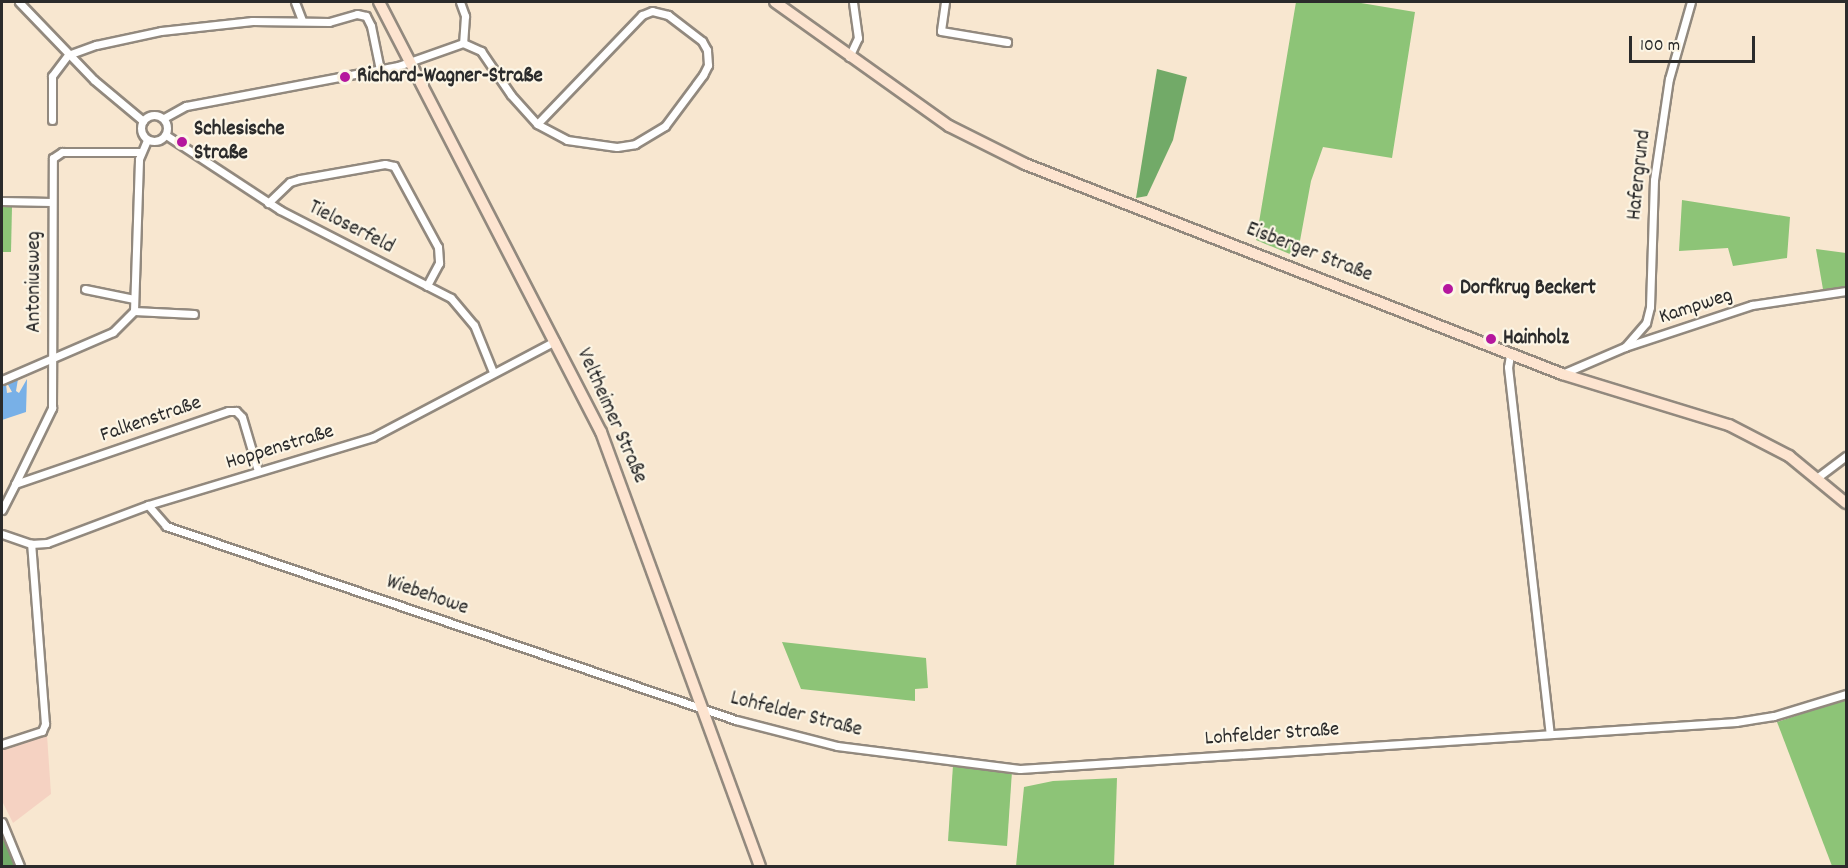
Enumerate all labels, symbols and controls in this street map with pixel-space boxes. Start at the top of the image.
scale bar [1632,24,1758,62]
text: 100 m [1640,34,1680,59]
place label: Richard-Wagner-Straße [357,64,543,90]
marker: Richard-Wagner-Straße [338,70,352,84]
place label: Schlesische Straße [194,117,284,167]
street label: Hafergrund [1623,129,1657,221]
marker: Schlesische Straße [175,135,189,149]
street label: Tieloserfeld [304,196,398,260]
street label: Eisberger Straße [1242,217,1376,289]
street label: Antoniusweg [22,231,48,333]
place label: Dorfkrug Beckert [1460,276,1596,302]
marker: Dorfkrug Beckert [1441,282,1455,296]
street label: Kampweg [1656,283,1736,331]
place label: Hainholz [1503,326,1569,352]
marker: Hainholz [1484,332,1498,346]
street label: Veltheimer Straße [570,345,652,487]
street label: Falkenstraße [97,391,205,449]
street label: Hoppenstraße [223,420,337,476]
street label: Wiebehowe [383,570,471,622]
street label: Lohfelder Straße [728,686,864,744]
street label: Lohfelder Straße [1204,718,1340,752]

